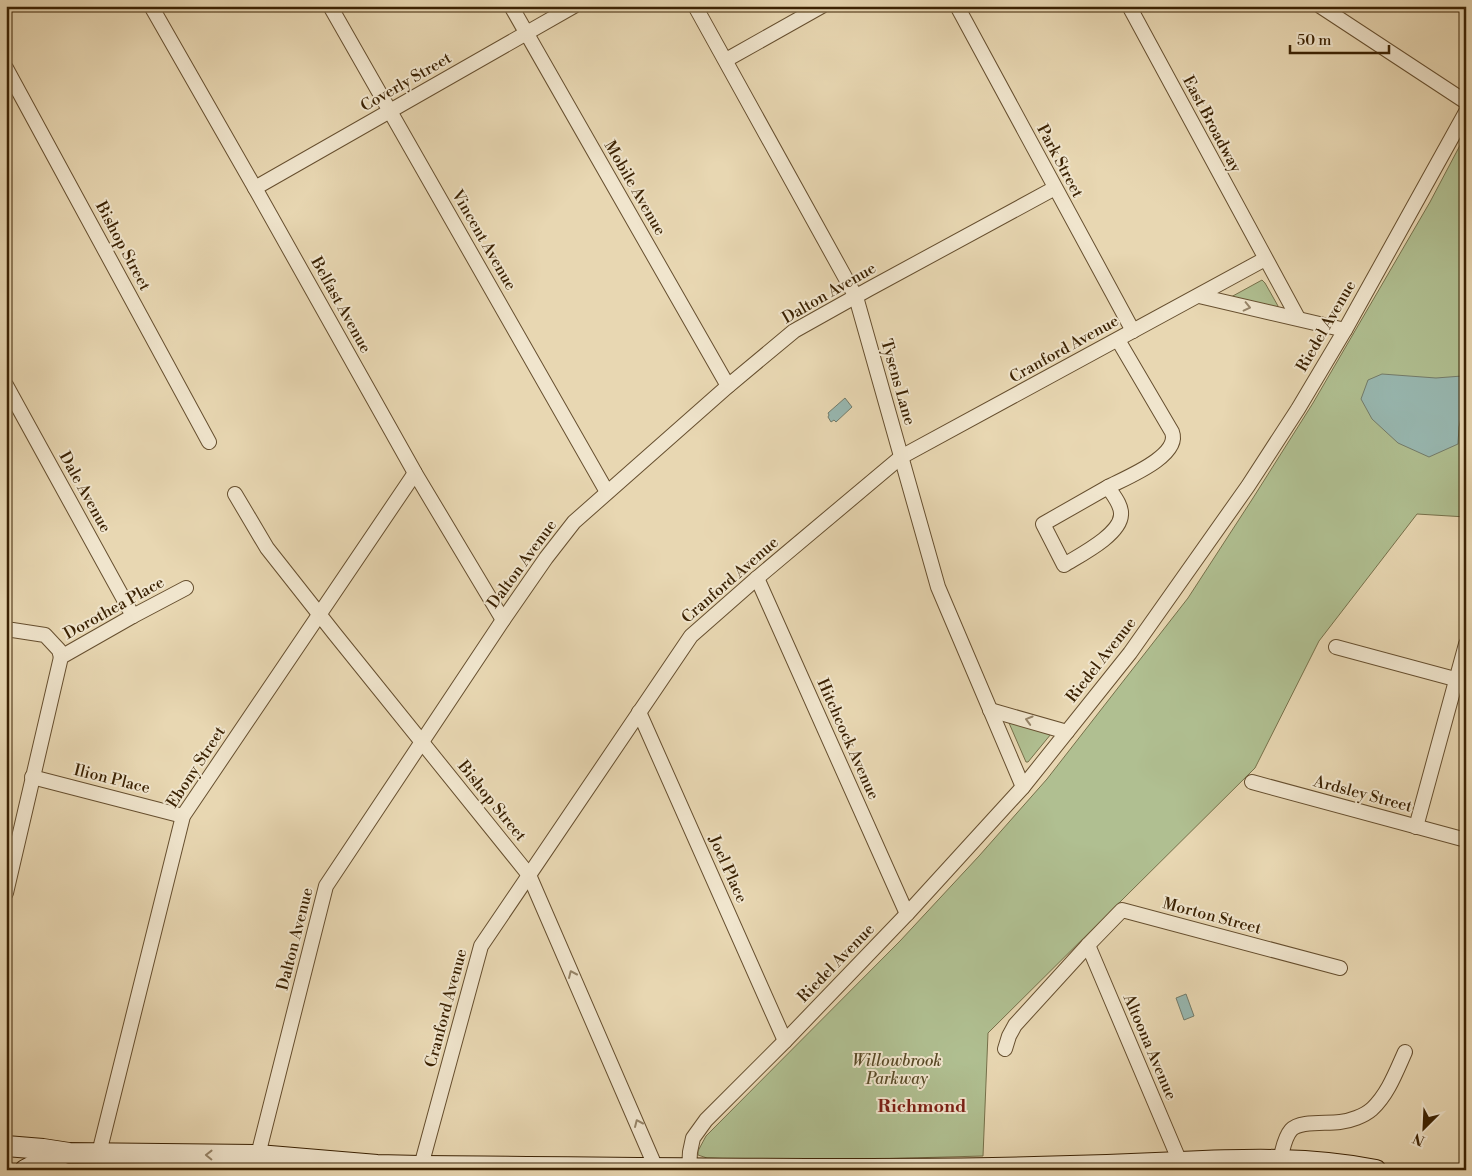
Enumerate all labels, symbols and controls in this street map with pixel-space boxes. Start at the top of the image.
scale bar [1290,22,1388,54]
text: 50 m [1297,31,1331,50]
street label: Coverly Street [357,48,455,116]
street label: East Broadway [1178,72,1246,176]
street label: Park Street [1032,121,1088,201]
street label: Mobile Avenue [600,137,670,239]
street label: Vincent Avenue [447,185,521,294]
street label: Bishop Street [91,197,155,294]
street label: Belfast Avenue [306,253,376,357]
street label: Dalton Avenue [778,258,880,328]
street label: Riedel Avenue [1292,277,1360,375]
one-way arrow [1242,301,1251,312]
street label: Cranford Avenue [1006,311,1122,387]
street label: Tysens Lane [876,337,920,427]
street label: Dale Avenue [55,448,115,536]
street label: Dalton Avenue [483,516,561,612]
street label: Cranford Avenue [677,532,783,628]
street label: Dorothea Place [60,572,168,644]
street label: Riedel Avenue [1062,614,1140,706]
street label: Hitchcock Avenue [812,675,884,803]
one-way arrow [1025,716,1033,726]
street label: Ebony Street [162,722,230,811]
street label: Bishop Street [453,756,531,846]
street label: Ilion Place [72,760,152,798]
street label: Ardsley Street [1311,771,1415,817]
street label: Joel Place [704,831,752,906]
street label: Dalton Avenue [273,885,317,993]
street label: Morton Street [1161,893,1264,939]
street label: Riedel Avenue [793,919,879,1007]
street label: Cranford Avenue [421,947,471,1069]
one-way arrow [568,970,579,979]
street label: Altoona Avenue [1118,990,1181,1103]
park label: Willowbrook Parkway [852,1051,942,1089]
district label: Richmond [878,1095,966,1118]
north arrow [1400,1104,1450,1154]
one-way arrow [633,1119,644,1128]
text: N [1410,1128,1428,1149]
one-way arrow [205,1149,213,1160]

